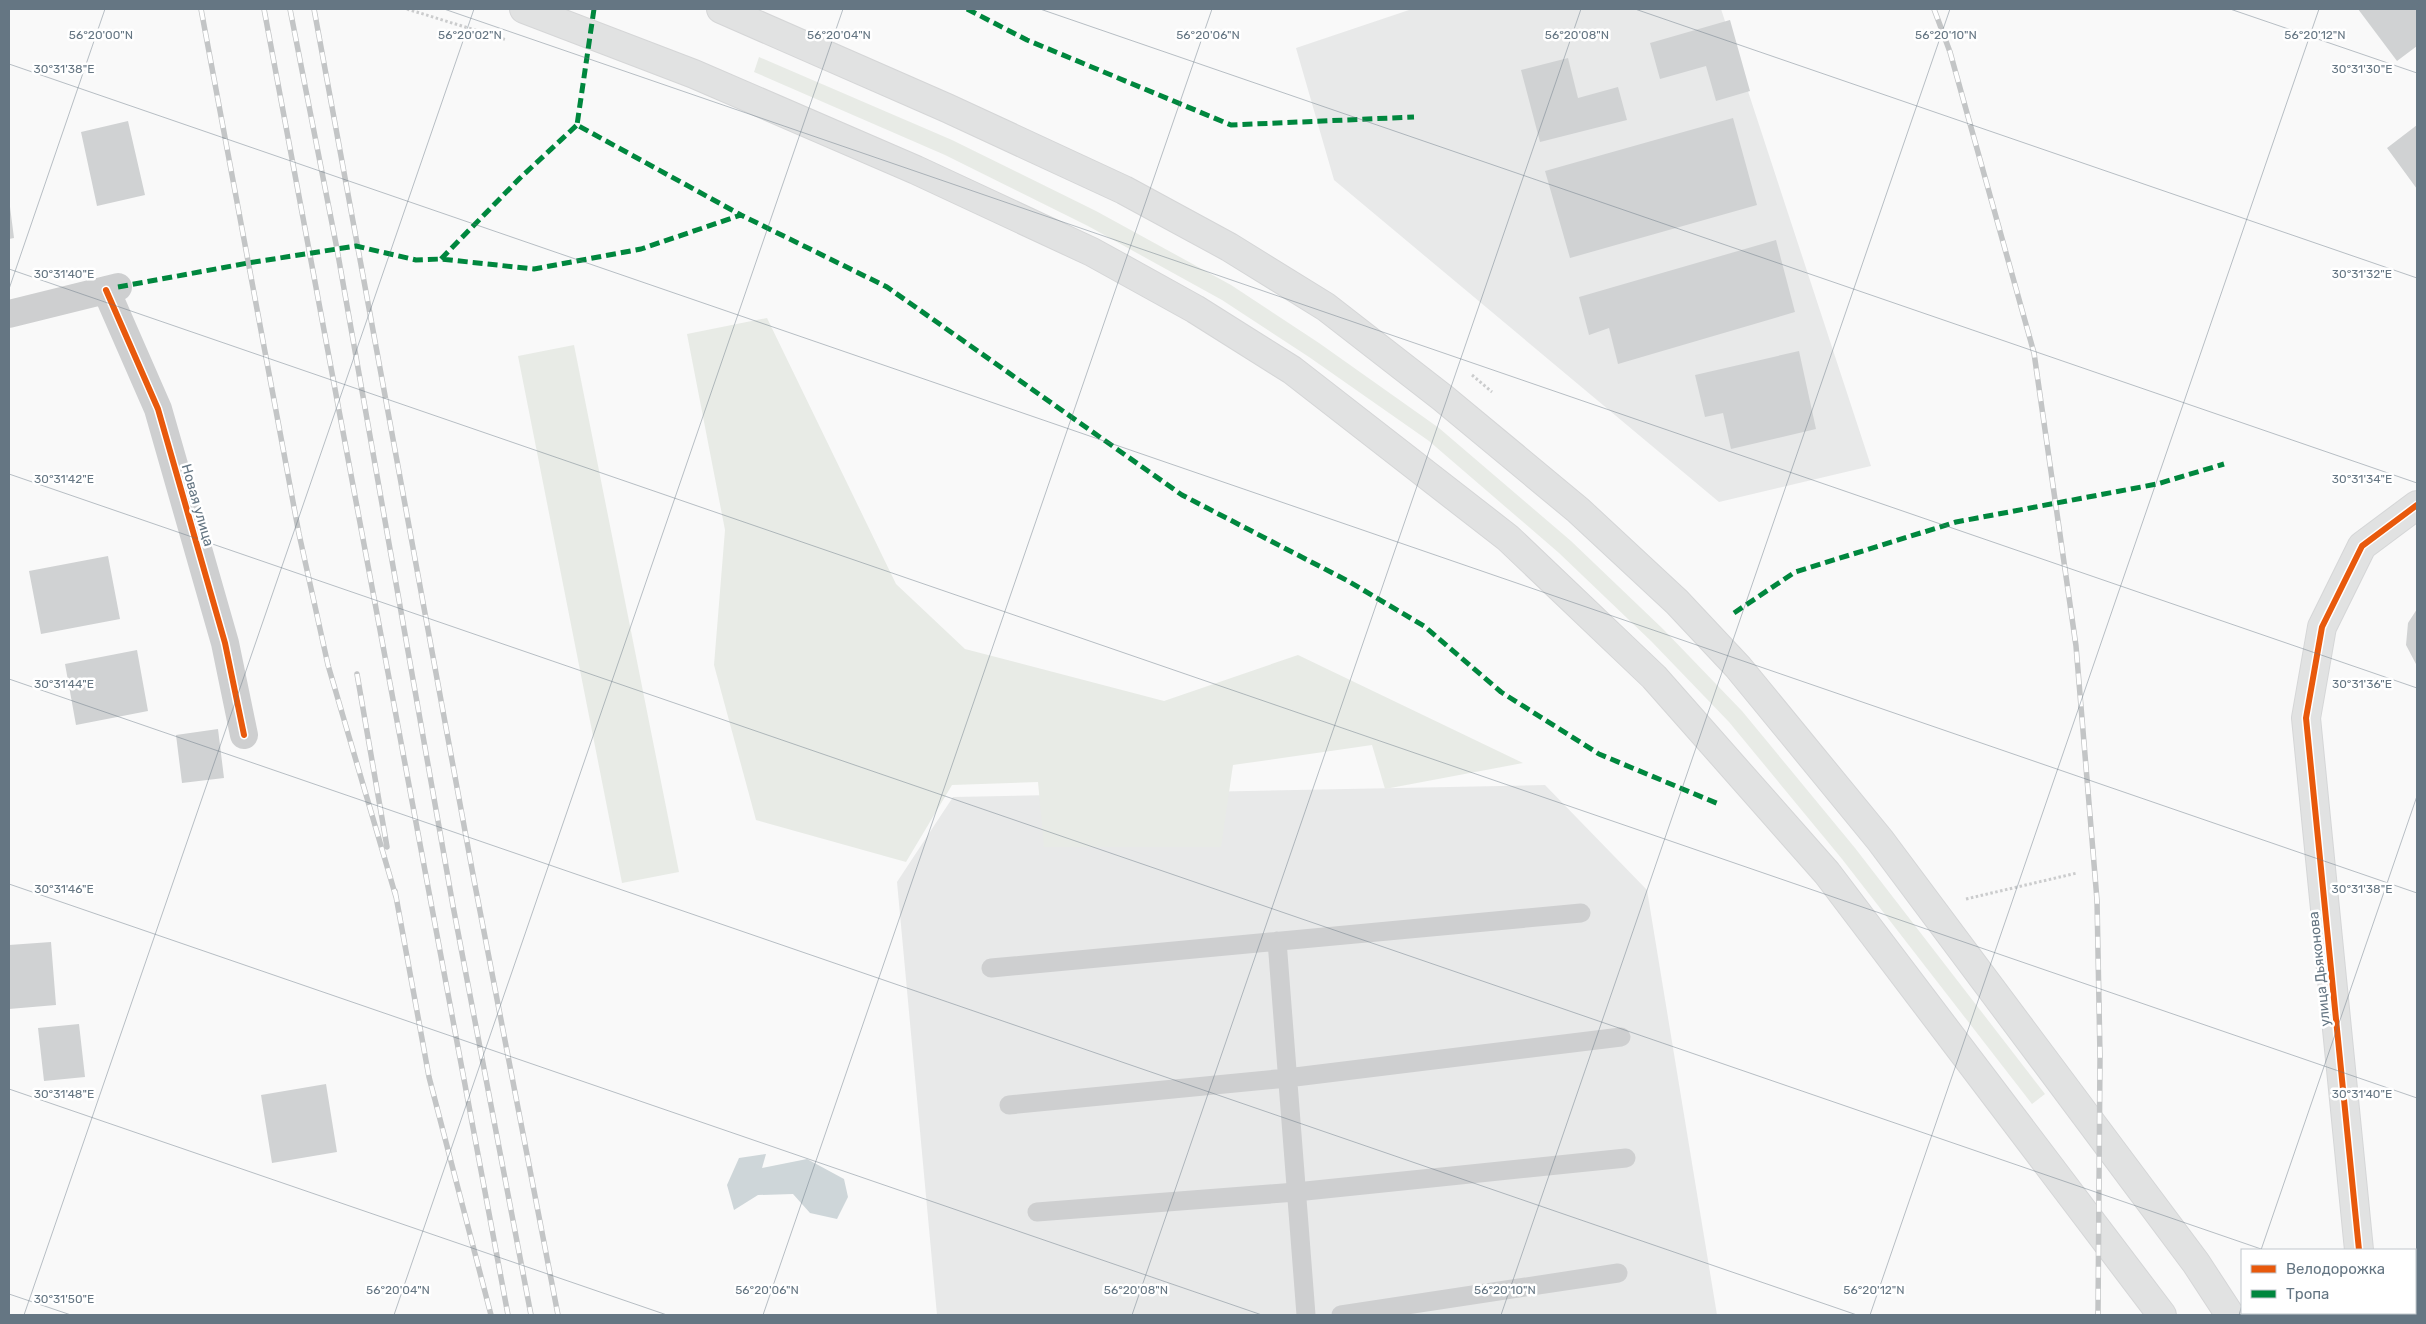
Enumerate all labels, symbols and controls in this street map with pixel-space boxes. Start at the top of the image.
text: 56°20'00"N [69,28,133,42]
text: 56°20'02"N [438,28,502,42]
text: 56°20'04"N [807,28,871,42]
text: 56°20'06"N [1176,28,1240,42]
text: 56°20'08"N [1545,28,1609,42]
text: 56°20'10"N [1915,28,1977,42]
text: 56°20'12"N [2284,28,2346,42]
text: 30°31'38"E [34,62,94,76]
text: 30°31'30"E [2332,62,2392,76]
text: 30°31'40"E [34,267,94,281]
text: 30°31'32"E [2332,267,2392,281]
street label: Новая улица [178,462,217,548]
text: 30°31'42"E [34,472,94,486]
text: 30°31'34"E [2332,472,2392,486]
text: 30°31'44"E [34,677,94,691]
text: 30°31'36"E [2332,677,2392,691]
text: 30°31'46"E [34,882,94,896]
text: 30°31'38"E [2332,882,2392,896]
street label: улица Дьяконова [2305,911,2334,1027]
text: 30°31'48"E [34,1087,94,1101]
text: 30°31'40"E [2332,1087,2392,1101]
legend [2241,1249,2416,1314]
text: Велодорожка [2286,1260,2385,1278]
text: 56°20'04"N [366,1283,430,1297]
text: 56°20'06"N [735,1283,799,1297]
text: 56°20'08"N [1104,1283,1168,1297]
text: 56°20'10"N [1474,1283,1536,1297]
text: 56°20'12"N [1843,1283,1905,1297]
text: Тропа [2286,1285,2329,1303]
text: 30°31'50"E [34,1292,94,1306]

